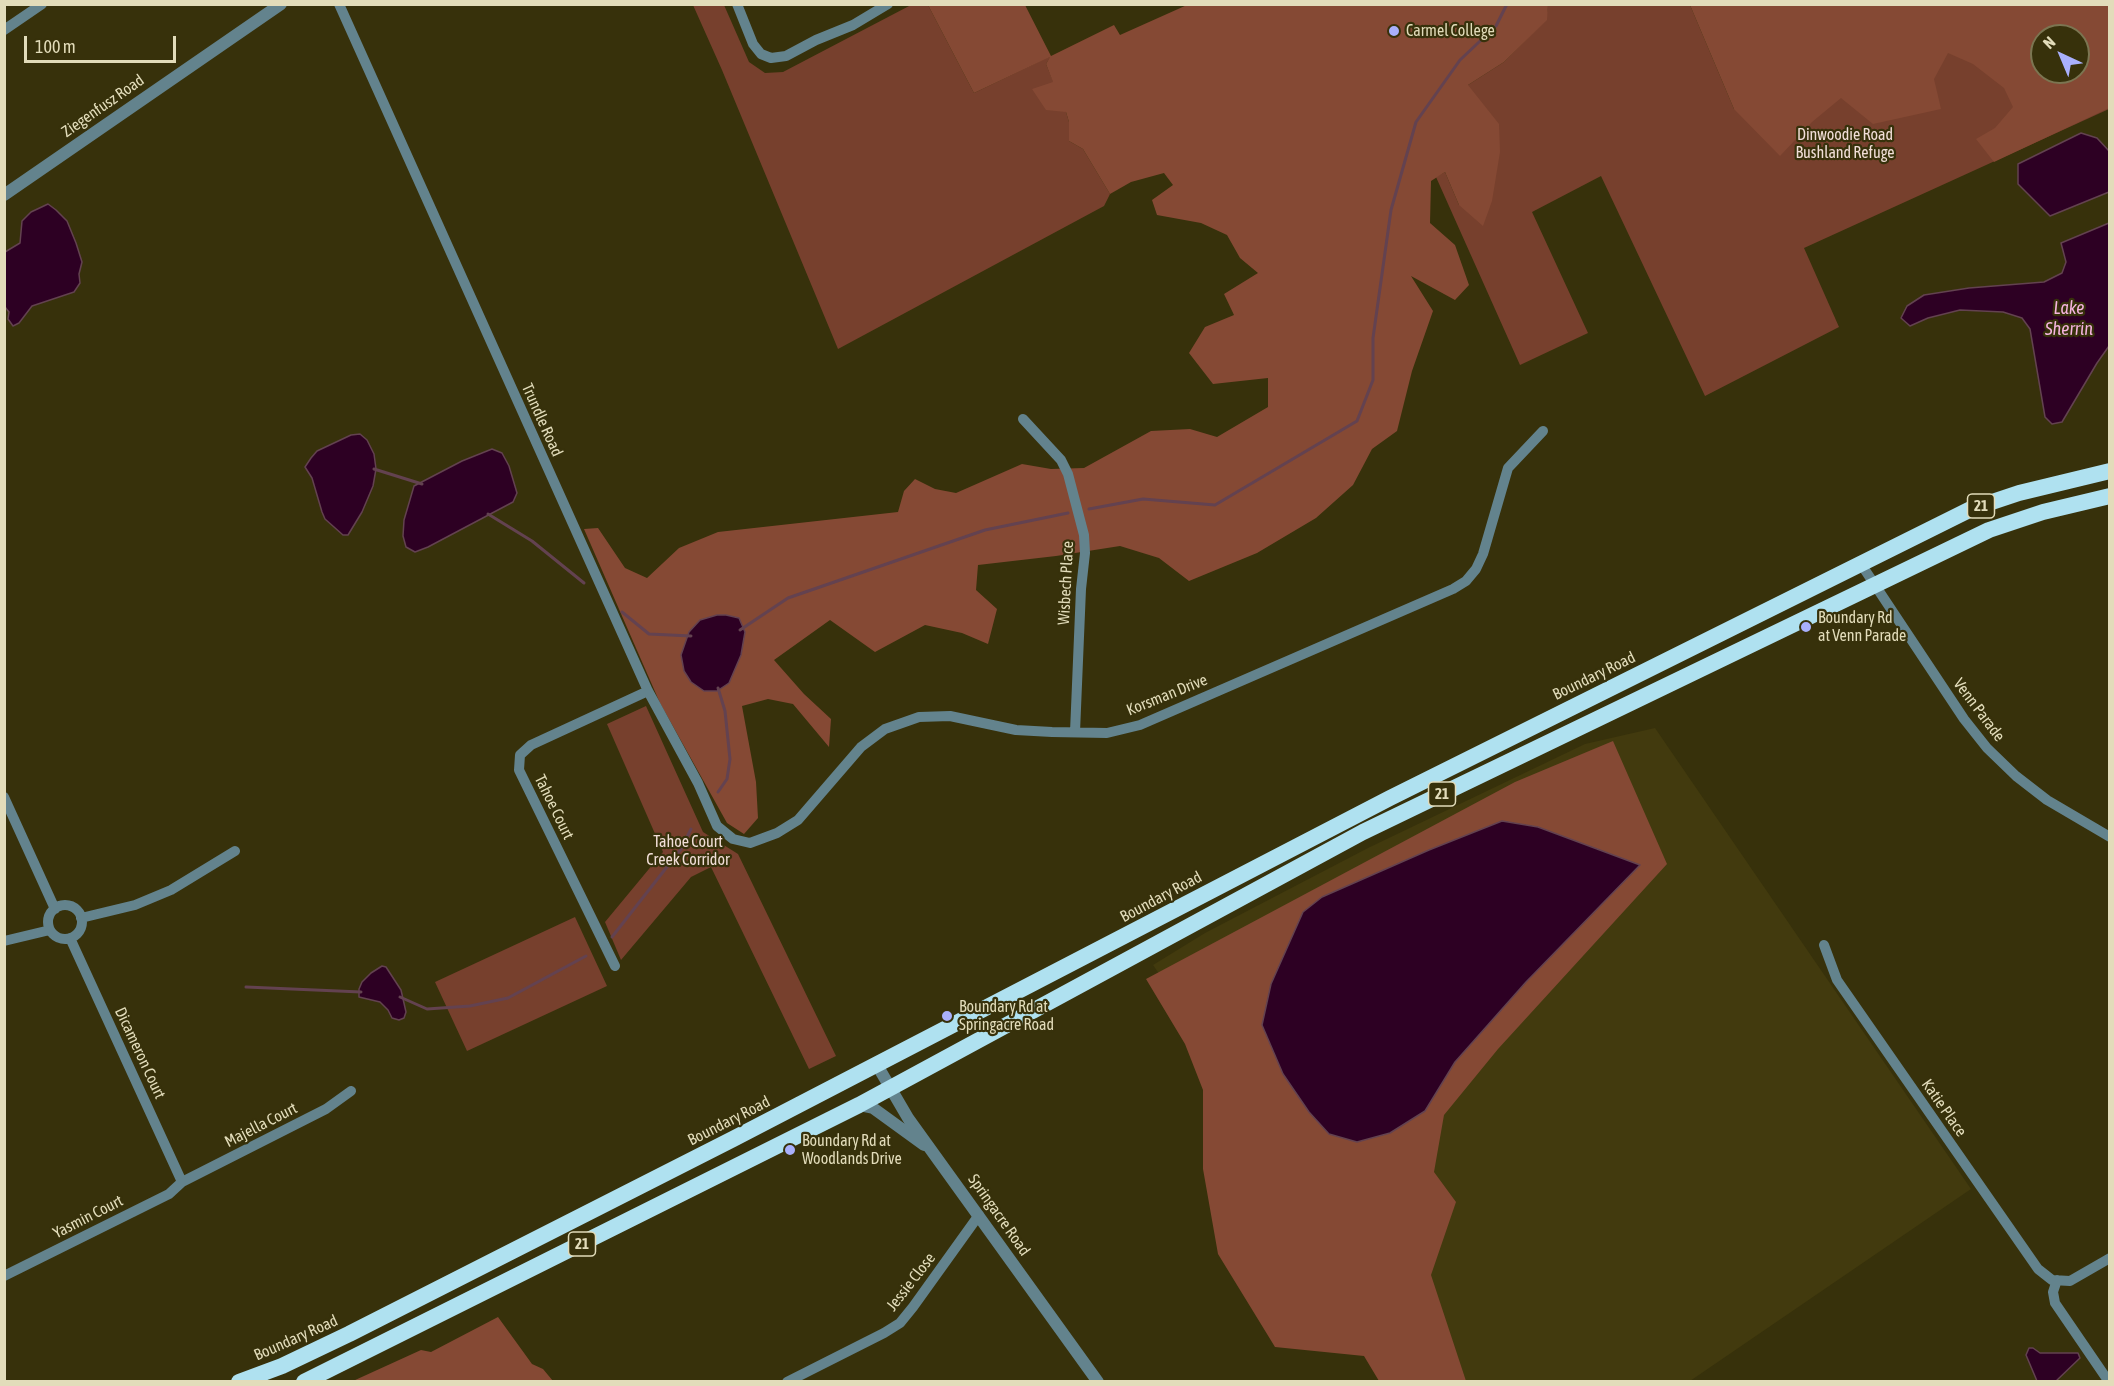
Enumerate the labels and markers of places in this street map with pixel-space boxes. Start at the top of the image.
place label: Carmel College [1406,21,1495,41]
marker: Carmel College [1387,24,1401,38]
place label: Boundary Rd at Venn Parade [1818,608,1906,646]
marker: Boundary Rd at Venn Parade [1799,620,1813,634]
place label: Boundary Rd at Springacre Road [959,997,1054,1035]
marker: Boundary Rd at Springacre Road [940,1009,954,1023]
place label: Boundary Rd at Woodlands Drive [802,1131,902,1169]
marker: Boundary Rd at Woodlands Drive [783,1143,797,1157]

